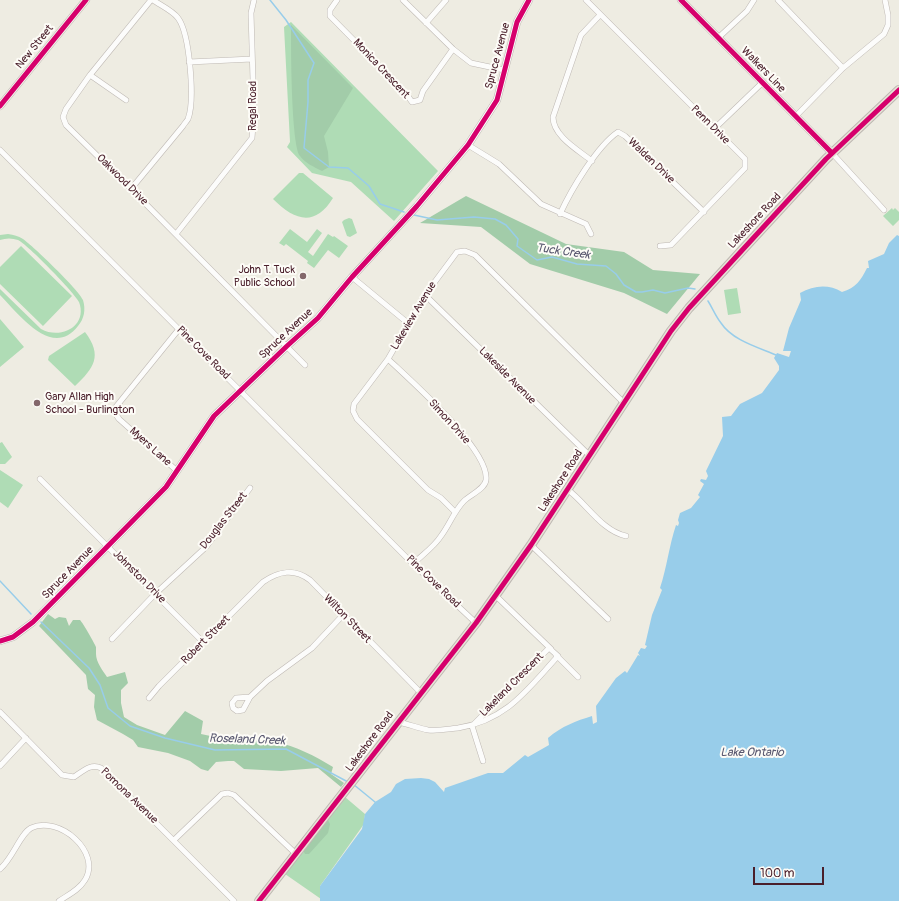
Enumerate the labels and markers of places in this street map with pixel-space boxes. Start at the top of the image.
place label: John T. Tuck Public School [234,263,295,289]
marker: John T. Tuck Public School [298,271,308,281]
place label: Gary Allan High School - Burlington [45,390,134,416]
marker: Gary Allan High School - Burlington [32,398,42,408]

